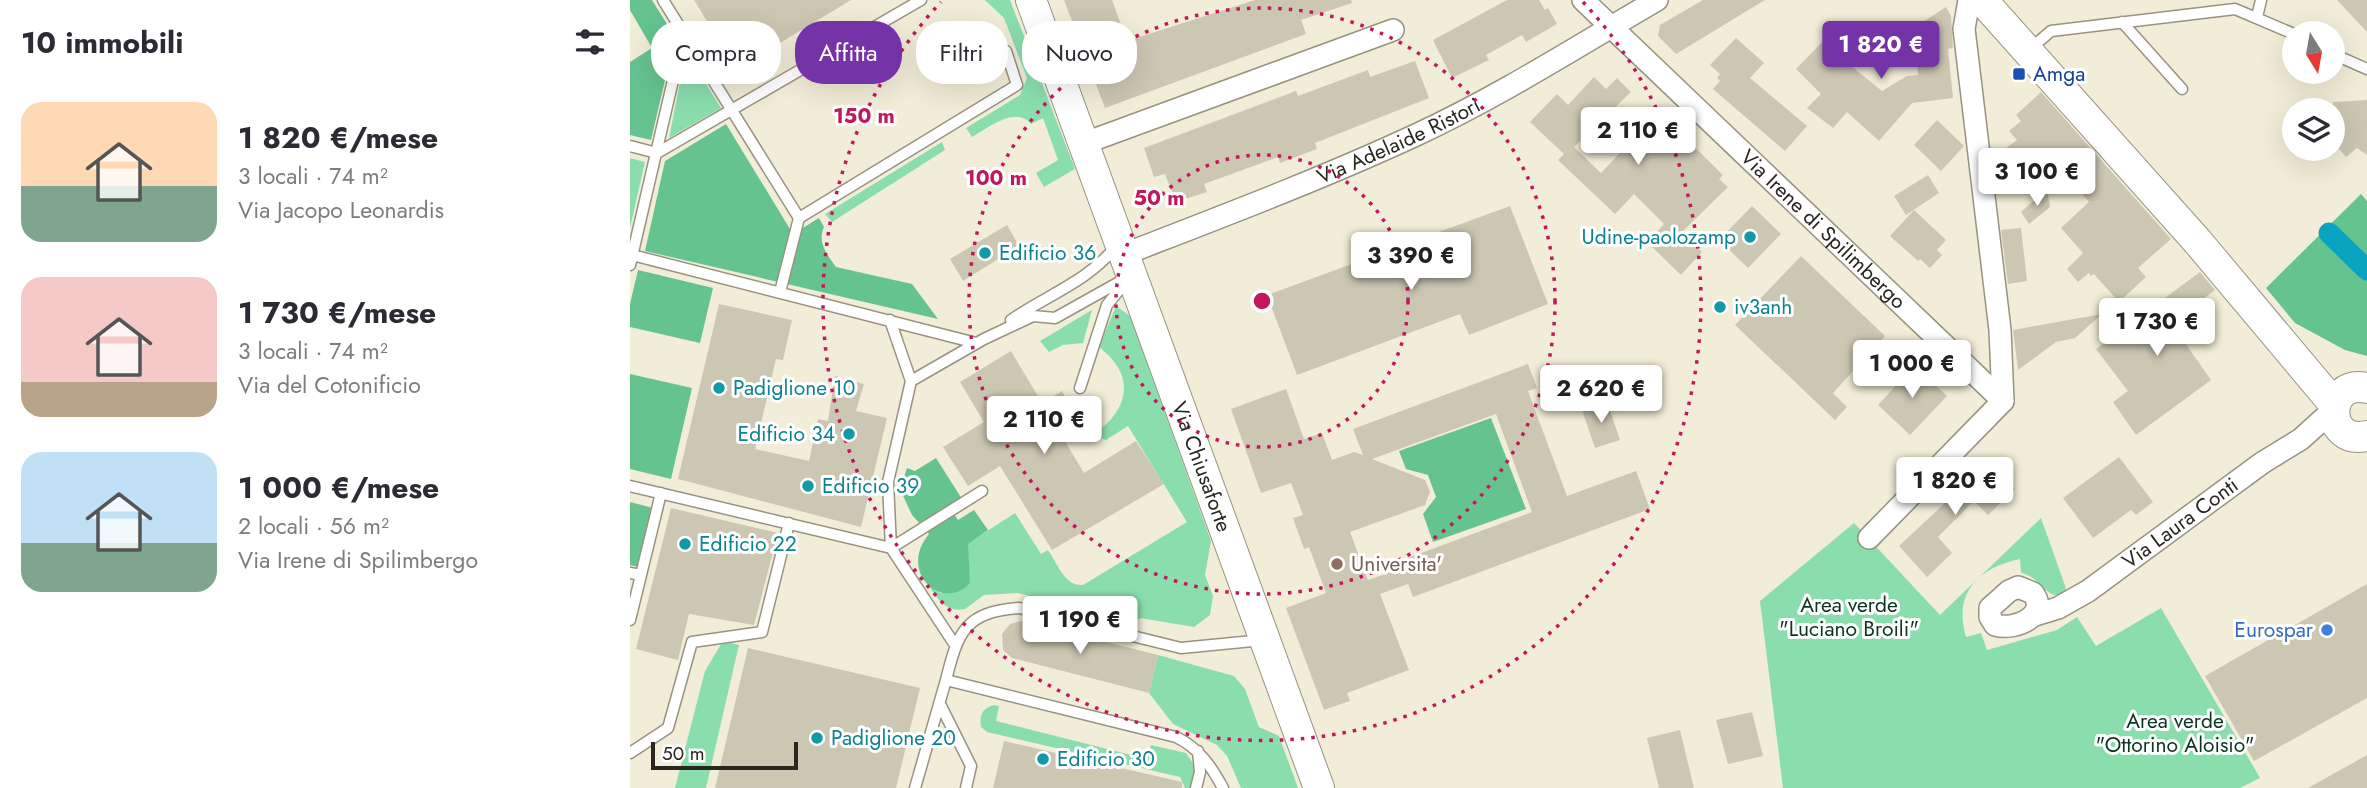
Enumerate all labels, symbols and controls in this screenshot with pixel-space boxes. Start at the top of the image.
text: 10 immobili [21,21,183,64]
chip: Compra [651,21,781,84]
chip: Affitta [795,21,902,84]
chip: Filtri [916,21,1008,84]
chip: Nuovo [1022,21,1137,84]
north arrow [2282,21,2345,84]
map controls [2282,21,2345,161]
pin: 1 820 € [1816,22,1946,81]
icon: filters [571,23,609,61]
text: 1 820 € [1838,27,1924,61]
place label: Amga [2033,59,2085,89]
marker: Amga [2011,66,2027,82]
street label: Via Adelaide Ristori [1312,90,1486,192]
button: layers [2282,98,2345,161]
text: 150 m [833,101,895,131]
pin: 2 110 € [1573,108,1703,167]
text: 2 110 € [1597,113,1679,147]
text: 1 820 €/mese [238,116,438,159]
icon: home [77,130,161,214]
street label: Via Irene di Spilimbergo [1733,143,1913,316]
pin: 3 100 € [1972,148,2102,208]
text: 3 100 € [1994,154,2080,188]
text: 3 locali · 74 m² [238,159,388,193]
text: 100 m [965,163,1027,193]
text: 50 m [1134,183,1184,213]
text: Via Jacopo Leonardis [238,193,444,227]
place label: Udine-paolozamp [1582,222,1736,252]
marker: Udine-paolozamp [1742,229,1758,245]
pin: 3 390 € [1346,232,1476,292]
place label: Edificio 36 [999,238,1096,268]
text: 3 390 € [1367,238,1455,272]
marker: Edificio 36 [977,245,993,261]
centre of rings [1250,289,1274,313]
text: 1 730 €/mese [238,291,436,334]
place label: iv3anh [1734,292,1792,322]
pin: 1 730 € [2092,298,2222,358]
marker: iv3anh [1712,299,1728,315]
text: 1 730 € [2115,304,2199,338]
icon: home [77,305,161,389]
text: 3 locali · 74 m² [238,334,388,368]
pin: 1 000 € [1847,340,1977,400]
text: 1 000 € [1869,346,1955,380]
pin: 2 620 € [1536,366,1666,425]
text: Via del Cotonificio [238,368,421,402]
text: 2 620 € [1556,371,1646,405]
place label: Padiglione 10 [733,373,855,403]
marker: Padiglione 10 [711,380,727,396]
pin: 2 110 € [979,396,1109,456]
street label: Via Chiusaforte [1164,397,1239,536]
text: 2 110 € [1003,402,1085,436]
place label: Edificio 34 [738,419,835,449]
marker: Edificio 34 [841,426,857,442]
pin: 1 820 € [1890,458,2020,517]
text: 1 820 € [1912,463,1998,497]
text: 1 000 €/mese [238,466,439,509]
street label: Via Laura Conti [2116,470,2244,576]
place label: Edificio 39 [822,471,919,501]
marker: Edificio 39 [800,478,816,494]
icon: home [77,480,161,564]
text: 2 locali · 56 m² [238,509,389,543]
place label: Edificio 22 [699,529,797,559]
marker: Edificio 22 [677,536,693,552]
text: Via Irene di Spilimbergo [238,543,478,577]
place label: Universita' [1351,549,1442,579]
marker: Universita' [1329,556,1345,572]
park label: Area verde "Luciano Broili" [1779,590,1919,644]
pin: 1 190 € [1015,596,1145,656]
text: 1 190 € [1039,602,1121,636]
place label: Eurospar [2234,615,2314,645]
marker: Eurospar [2319,622,2335,638]
park label: Area verde "Ottorino Aloisio" [2096,706,2254,760]
place label: Padiglione 20 [831,723,956,753]
marker: Padiglione 20 [809,730,825,746]
scale bar [651,739,798,771]
text: 50 m [662,740,705,767]
place label: Edificio 30 [1057,744,1155,774]
marker: Edificio 30 [1035,751,1051,767]

